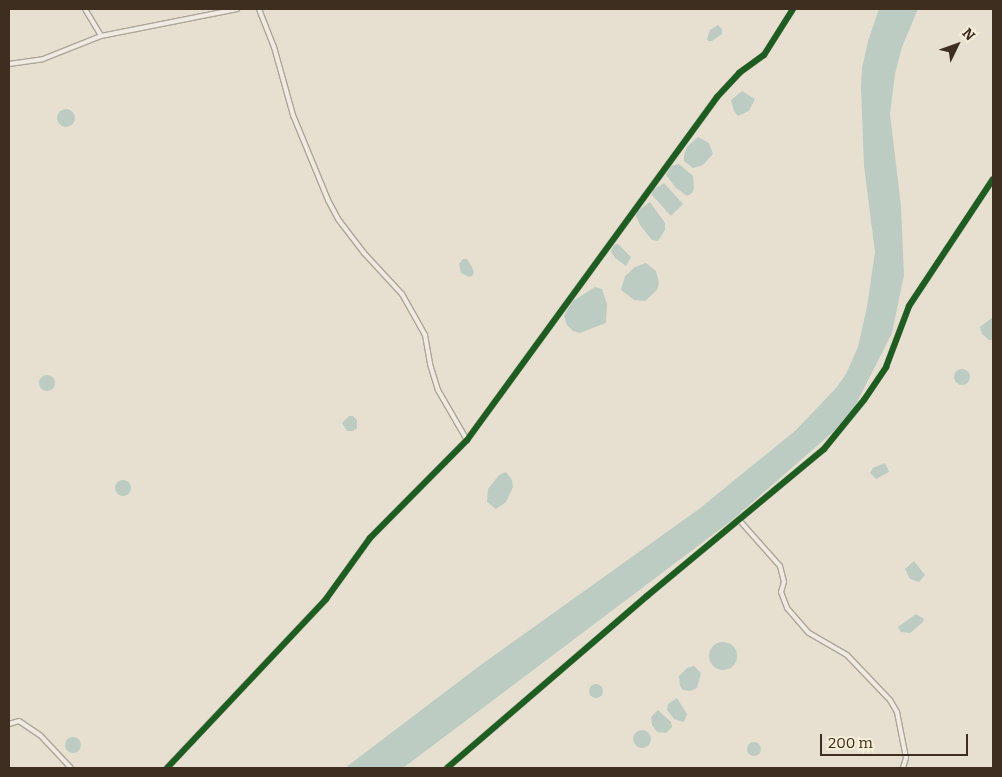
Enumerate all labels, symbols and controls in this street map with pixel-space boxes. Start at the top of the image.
north arrow [932,20,982,70]
text: N [959,25,978,44]
scale bar [822,724,970,756]
text: 200 m [828,734,873,752]

